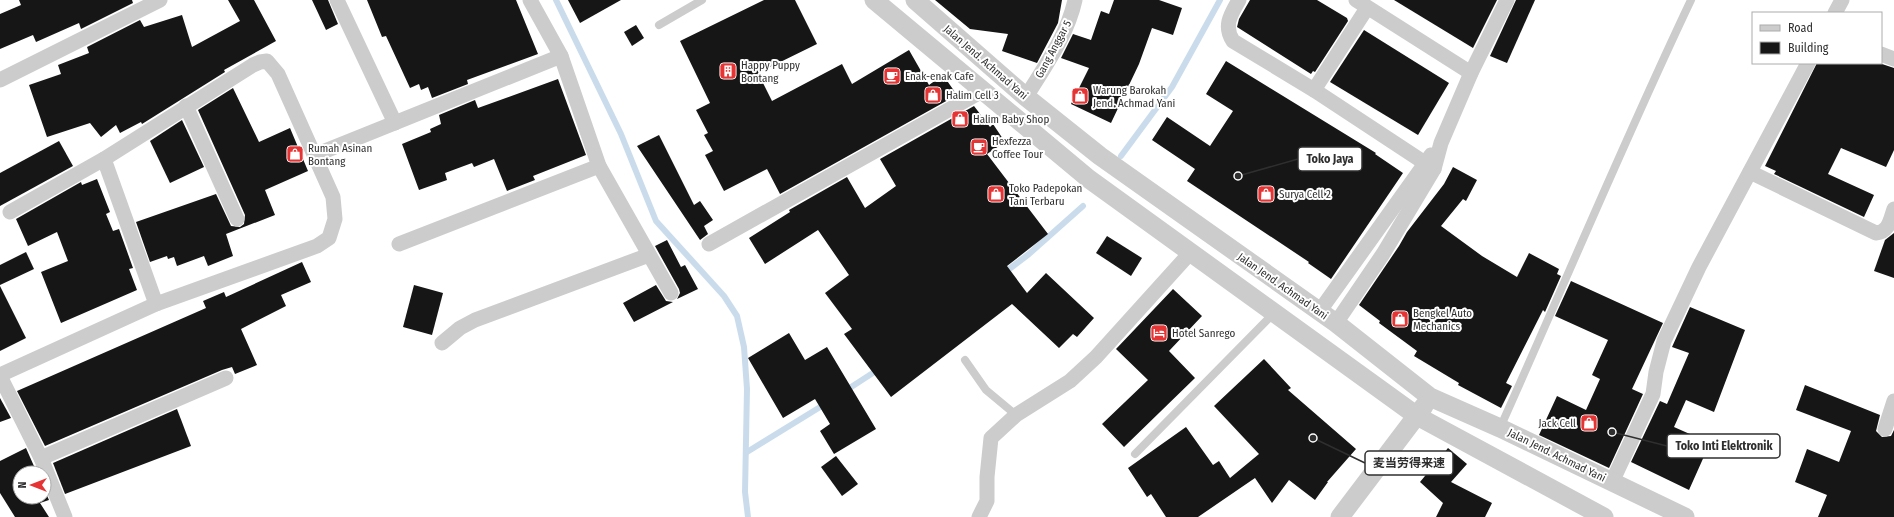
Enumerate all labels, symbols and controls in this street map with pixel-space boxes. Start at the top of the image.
legend [1752,12,1882,64]
street label: Gang Anggar 5 [1033,18,1074,80]
text: Road [1788,21,1813,35]
street label: Jalan Jend. Achmad Yani [941,22,1031,103]
text: Building [1788,41,1829,55]
place label: Happy Puppy Bontang [741,59,800,85]
building icon: Happy Puppy Bontang [718,61,738,81]
cafe icon: Enak-enak Cafe [882,66,902,86]
place label: Enak-enak Cafe [905,70,974,83]
place label: Warung Barokah Jend. Achmad Yani [1093,84,1175,110]
shop icon: Halim Cell 3 [923,85,943,105]
shop icon: Warung Barokah Jend. Achmad Yani [1070,86,1090,106]
place label: Halim Cell 3 [946,89,999,102]
shop icon: Halim Baby Shop [950,109,970,129]
place label: Halim Baby Shop [973,113,1049,126]
place label: Hexfezza Coffee Tour [992,135,1043,161]
cafe icon: Hexfezza Coffee Tour [969,137,989,157]
place label: Rumah Asinan Bontang [308,142,372,168]
shop icon: Rumah Asinan Bontang [285,144,305,164]
callout: Toko Jaya [1298,147,1362,171]
text: Toko Jaya [1306,152,1354,166]
place label: Toko Padepokan Tani Terbaru [1009,182,1082,208]
shop icon: Toko Padepokan Tani Terbaru [986,184,1006,204]
shop icon: Surya Cell 2 [1256,184,1276,204]
place label: Surya Cell 2 [1279,188,1331,201]
street label: Jalan Jend. Achmad Yani [1235,250,1331,323]
place label: Bengkel Auto Mechanics [1413,307,1472,333]
shop icon: Bengkel Auto Mechanics [1390,309,1410,329]
hotel icon: Hotel Sanrego [1149,323,1169,343]
place label: Hotel Sanrego [1172,327,1235,340]
shop icon: Jack Cell [1579,413,1599,433]
place label: Jack Cell [1539,417,1576,430]
street label: Jalan Jend. Achmad Yani [1506,426,1608,485]
callout: Toko Inti Elektronik [1667,434,1780,458]
text: Toko Inti Elektronik [1675,439,1773,453]
callout: 麦当劳得来速 [1365,451,1453,475]
text: 麦当劳得来速 [1373,456,1445,470]
north arrow [12,465,52,505]
text: N [16,482,29,488]

